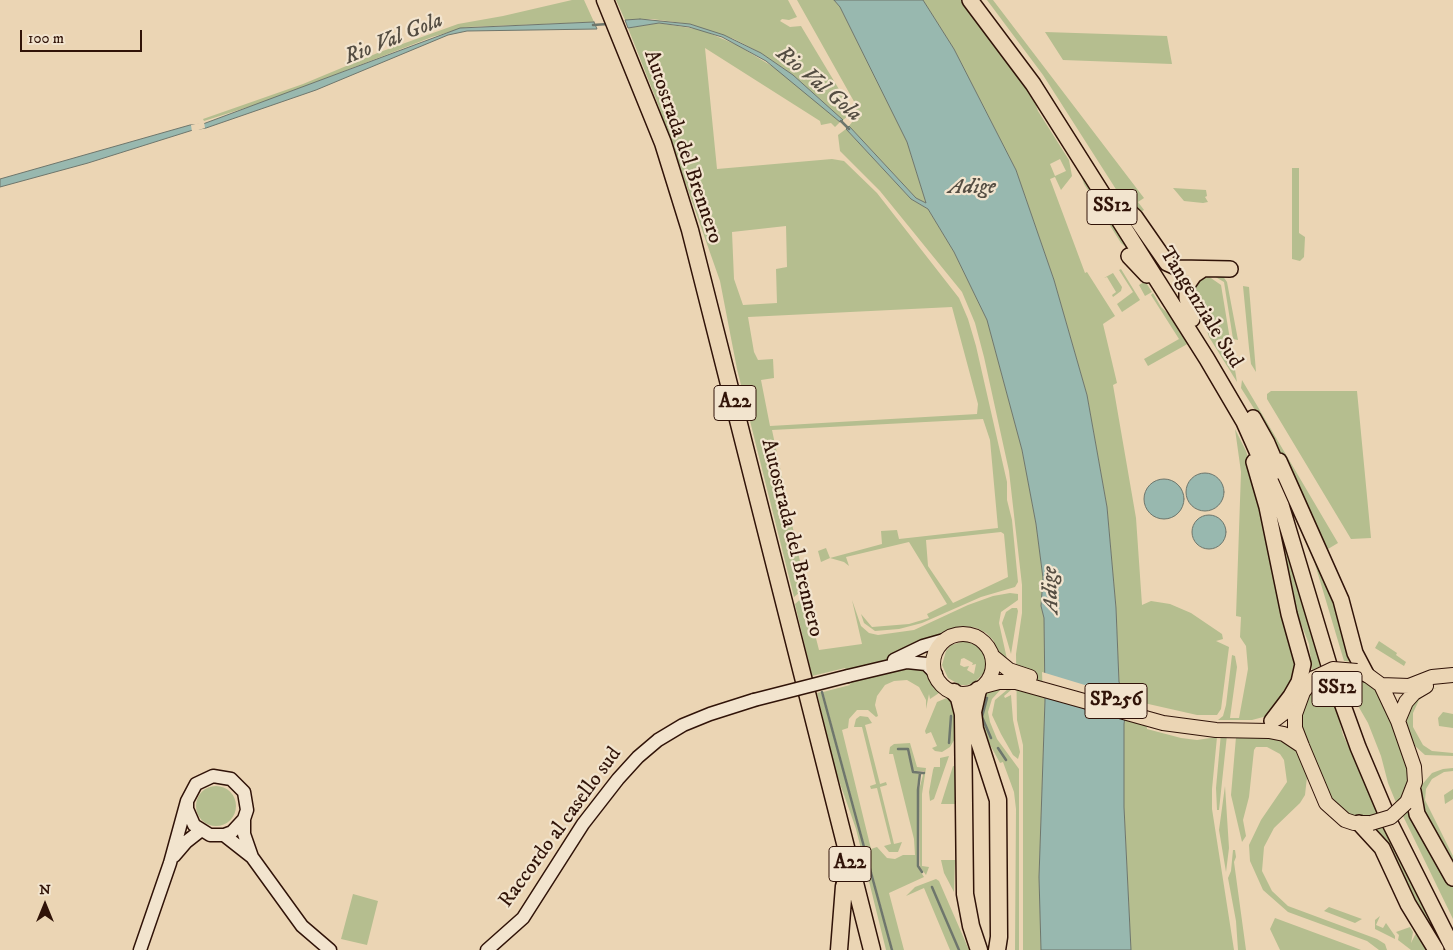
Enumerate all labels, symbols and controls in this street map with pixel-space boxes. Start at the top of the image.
water label: Rio Val Gola [341,8,447,72]
scale bar [22,20,145,52]
text: 100 m [28,29,64,48]
water label: Rio Val Gola [770,41,866,129]
street label: Autostrada del Brennero [637,47,727,247]
water label: Adige [948,175,996,201]
road number: SS12 [1087,190,1137,224]
street label: Tangenziale Sud [1153,243,1247,373]
road number: A22 [714,386,756,420]
street label: Autostrada del Brennero [754,436,828,640]
water label: Adige [1038,566,1066,614]
road number: SS12 [1312,672,1362,706]
road number: SP256 [1085,684,1147,718]
street label: Raccordo al casello sud [494,743,628,913]
road number: A22 [829,846,871,882]
north arrow [20,880,70,930]
text: N [39,881,51,899]

